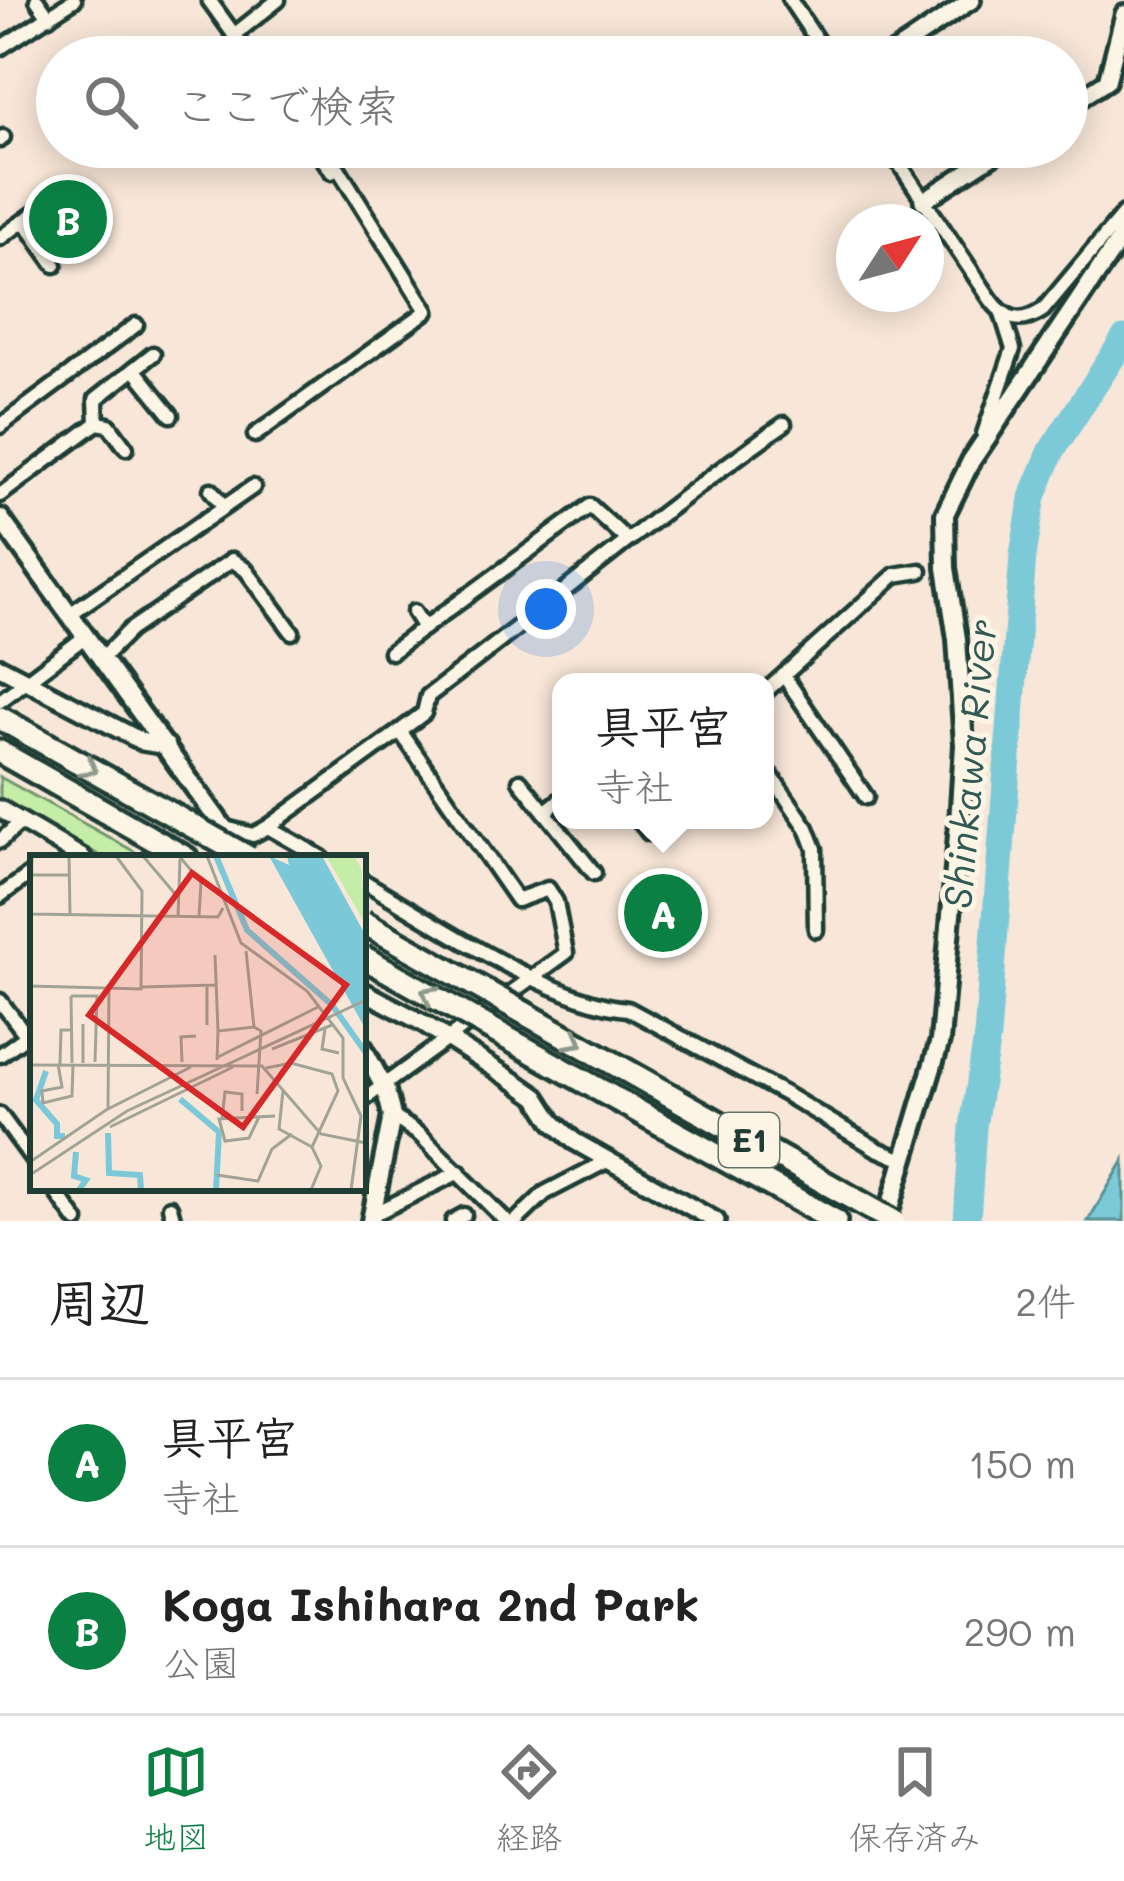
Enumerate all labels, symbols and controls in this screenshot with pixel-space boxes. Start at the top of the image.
search box [36,36,1088,168]
icon: search [78,69,144,135]
text: ここで検索 [174,75,399,133]
pin: B [29,174,107,264]
north arrow [836,204,944,312]
your location [516,579,576,639]
water label: Shinkawa River [930,617,1007,911]
popup [552,673,774,829]
text: 具平宮 [595,696,731,754]
one-way arrow [76,754,97,777]
text: 寺社 [595,760,674,811]
inset map [30,855,366,1191]
pin: A [624,868,702,958]
one-way arrow [421,986,442,1009]
one-way arrow [562,1027,583,1050]
road number: E1 [719,1113,779,1167]
text: 周辺 [48,1267,150,1334]
text: 2件 [1015,1275,1076,1326]
text: 具平宮 [162,1407,297,1465]
text: A [73,1437,101,1488]
text: 150 m [968,1437,1076,1488]
text: 寺社 [162,1471,240,1522]
text: Koga Ishihara 2nd Park [162,1574,699,1632]
text: B [74,1605,100,1656]
text: 290 m [964,1605,1076,1656]
text: 公園 [162,1636,240,1687]
tab: 地図 [143,1739,209,1859]
tab: 経路 [496,1739,562,1859]
tab: 保存済み [849,1739,981,1859]

